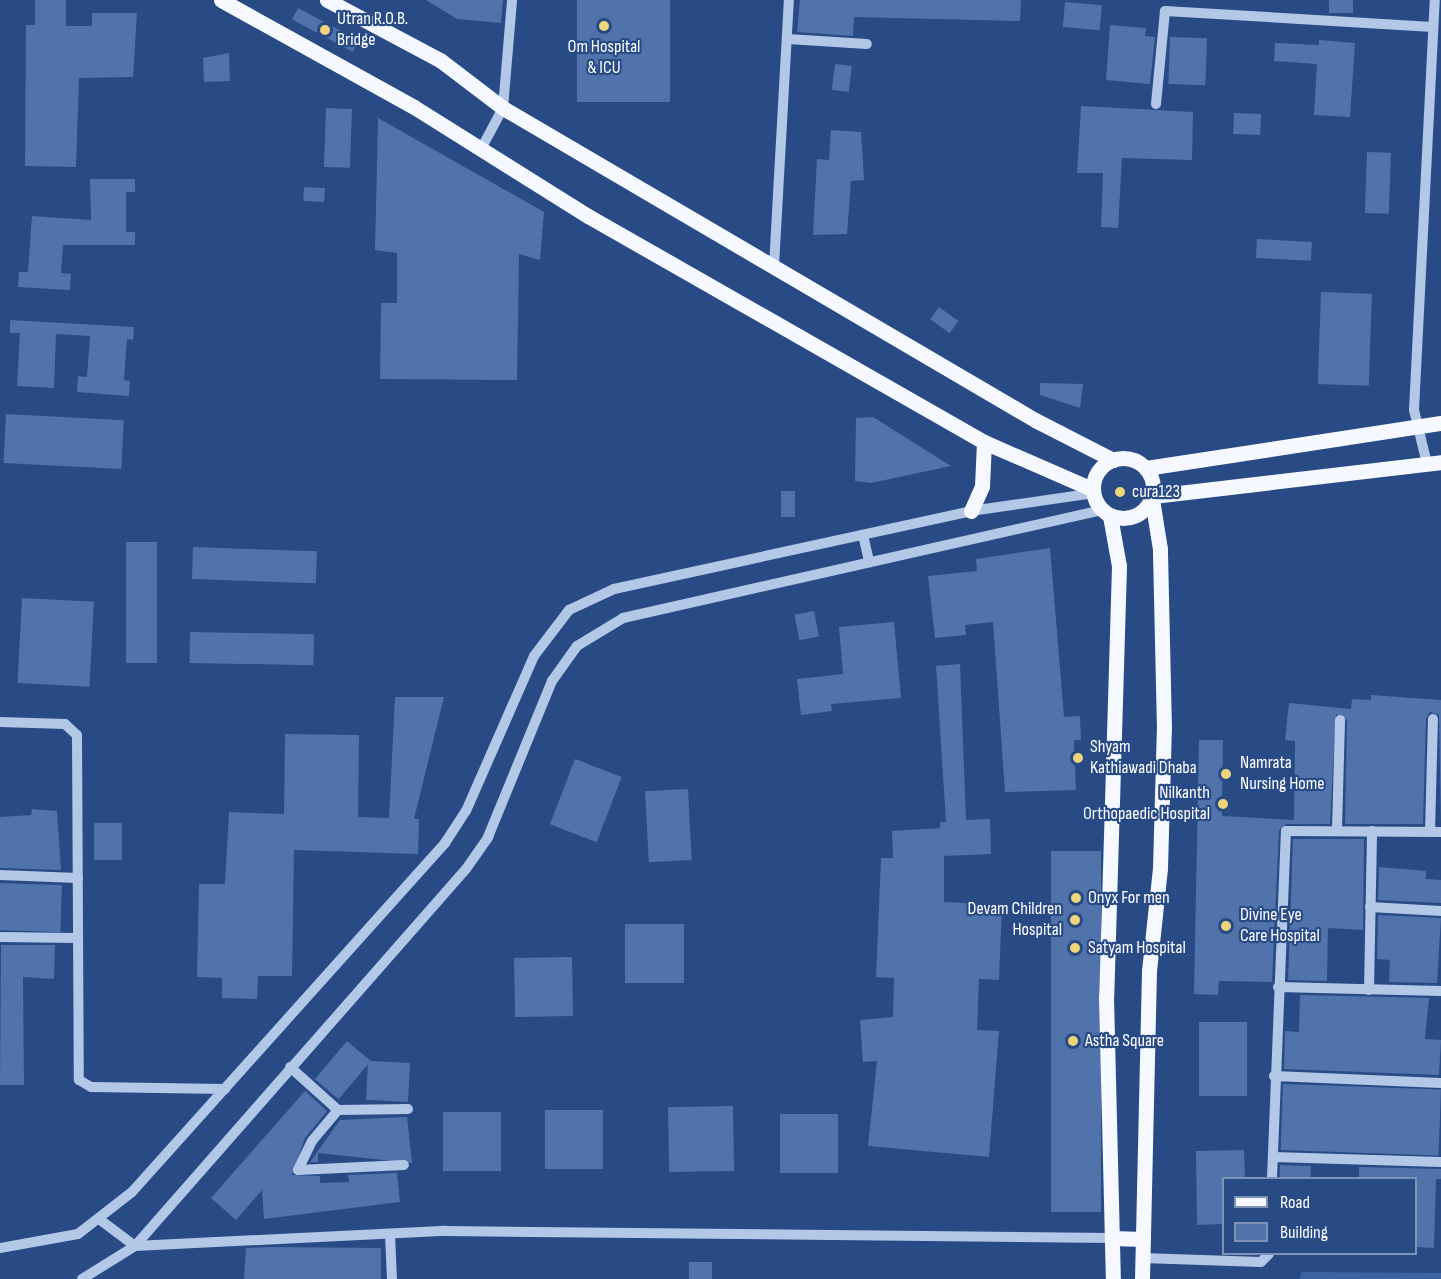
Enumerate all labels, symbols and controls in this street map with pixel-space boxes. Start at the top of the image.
place label: Utran R.O.B. Bridge [337,9,408,52]
marker: Om Hospital & ICU [595,17,613,35]
marker: Utran R.O.B. Bridge [318,23,332,37]
place label: Om Hospital & ICU [568,37,640,80]
place label: cura123 [1132,481,1180,503]
marker: cura123 [1113,485,1127,499]
place label: Shyam Kathiawadi Dhaba [1090,737,1197,780]
marker: Shyam Kathiawadi Dhaba [1071,751,1085,765]
place label: Namrata Nursing Home [1240,753,1325,795]
marker: Namrata Nursing Home [1217,765,1235,783]
place label: Nilkanth Orthopaedic Hospital [1083,783,1210,826]
marker: Nilkanth Orthopaedic Hospital [1214,795,1232,813]
place label: Onyx For men [1088,887,1170,909]
marker: Onyx For men [1069,891,1083,905]
place label: Devam Children Hospital [968,899,1062,942]
place label: Divine Eye Care Hospital [1240,905,1320,948]
marker: Devam Children Hospital [1066,911,1084,929]
marker: Divine Eye Care Hospital [1217,917,1235,935]
place label: Satyam Hospital [1088,937,1186,959]
marker: Satyam Hospital [1066,939,1084,957]
place label: Astha Square [1085,1030,1164,1052]
marker: Astha Square [1066,1034,1080,1048]
legend [1222,1177,1417,1255]
text: Road [1280,1192,1310,1213]
text: Building [1280,1222,1328,1243]

